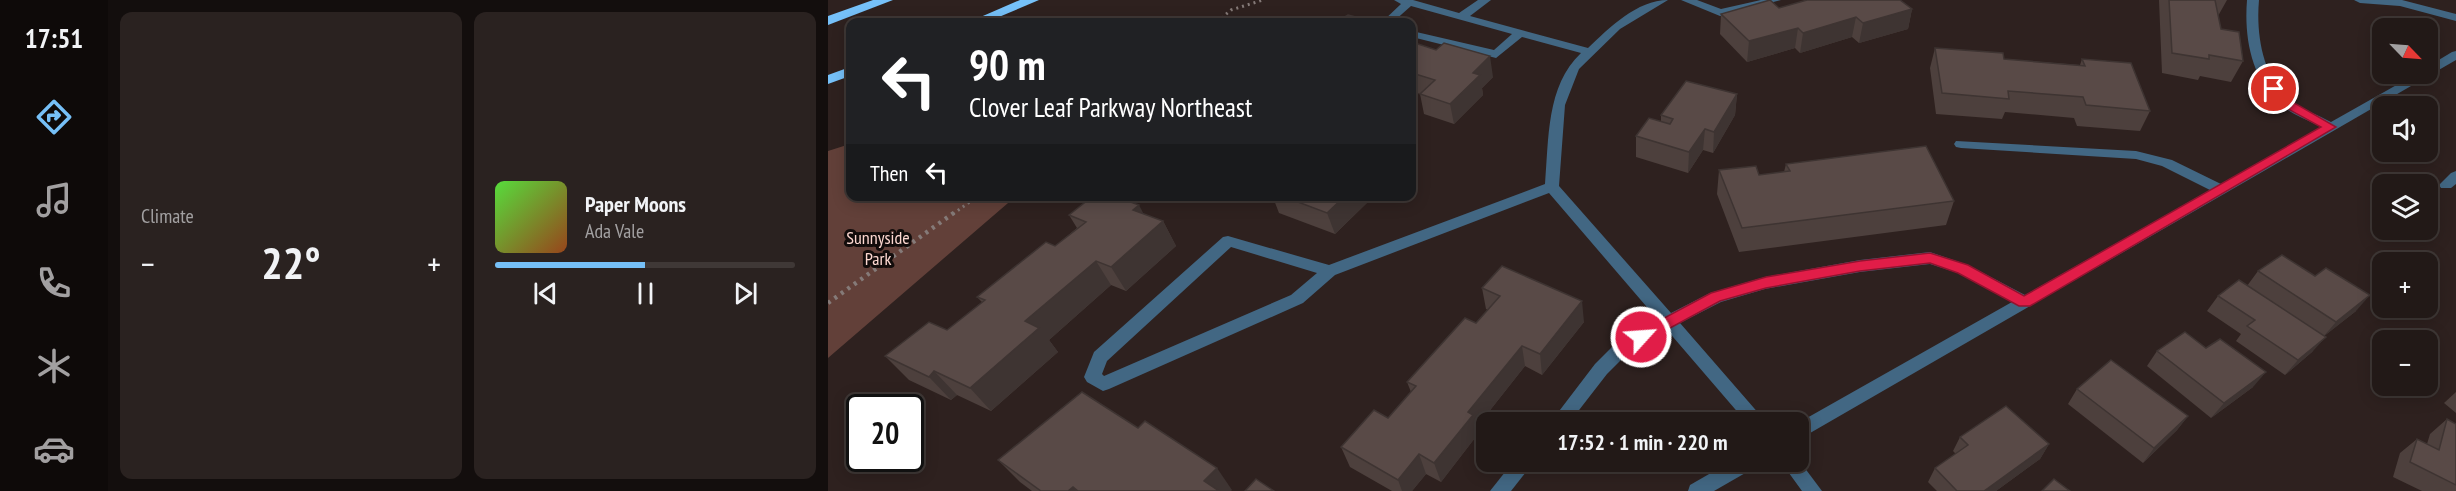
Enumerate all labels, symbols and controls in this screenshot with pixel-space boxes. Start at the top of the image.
north arrow [2372,18,2438,84]
map controls [2372,18,2438,396]
text: 17:51 [25,21,83,55]
text: 90 m [969,37,1046,92]
icon: left [870,42,948,120]
pin [2248,63,2299,114]
icon: arrive [2257,72,2290,105]
text: Clover Leaf Parkway Northeast [969,90,1252,124]
icon: directions [33,96,75,138]
button: sound [2372,96,2438,162]
icon: left [920,156,953,189]
text: Then [870,159,908,187]
button: layers [2372,174,2438,240]
icon: music [33,179,75,221]
text: Paper Moons [585,190,686,218]
text: Climate [141,203,194,229]
text: Ada Vale [585,218,644,244]
park label: Sunnyside Park [846,226,910,270]
text: 22° [261,233,321,291]
text: − [141,242,155,285]
text: + [427,242,441,285]
button: + [2372,252,2438,318]
icon: phone [33,262,75,304]
icon: previous [529,277,562,310]
icon: pause [629,277,662,310]
icon: next [729,277,762,310]
position arrow [1609,305,1673,369]
button: − [2372,330,2438,396]
icon: climate [33,345,75,387]
speed limit sign: 20 [846,394,924,472]
icon: car [33,428,75,470]
text: 17:52 · 1 min · 220 m [1557,428,1728,456]

